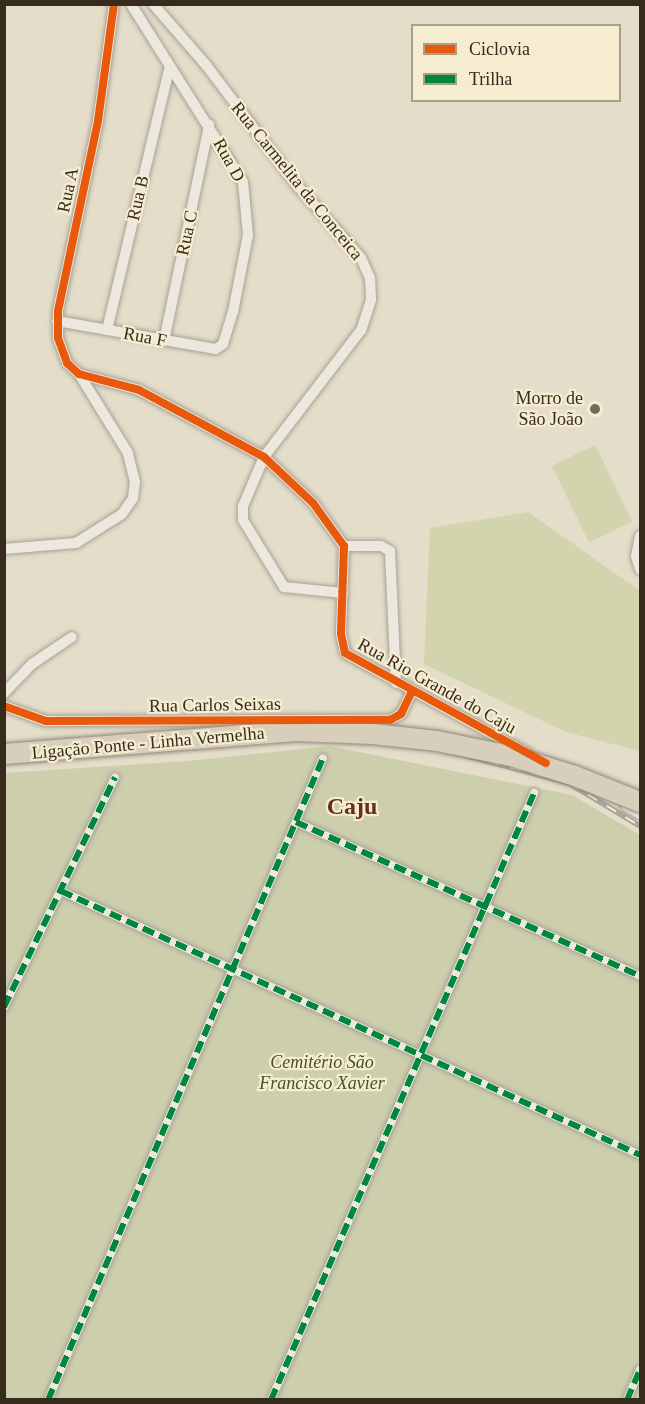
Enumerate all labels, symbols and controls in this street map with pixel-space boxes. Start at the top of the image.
legend [411,24,621,102]
text: Ciclovia [469,39,530,59]
text: Trilha [469,69,512,89]
street label: Rua Carmelita da Conceica [226,97,368,265]
street label: Rua D [208,134,250,186]
street label: Rua A [53,165,83,215]
street label: Rua B [122,173,154,223]
street label: Rua C [172,209,202,257]
street label: Rua F [122,322,168,352]
place label: Morro de São João [516,388,583,430]
marker: Morro de São João [588,402,602,416]
street label: Rua Rio Grande do Caju [354,633,520,739]
street label: Rua Carlos Seixas [149,693,281,717]
street label: Ligação Ponte - Linha Vermelha [31,722,265,764]
district label: Caju [327,793,377,821]
park label: Cemitério São Francisco Xavier [259,1052,385,1094]

